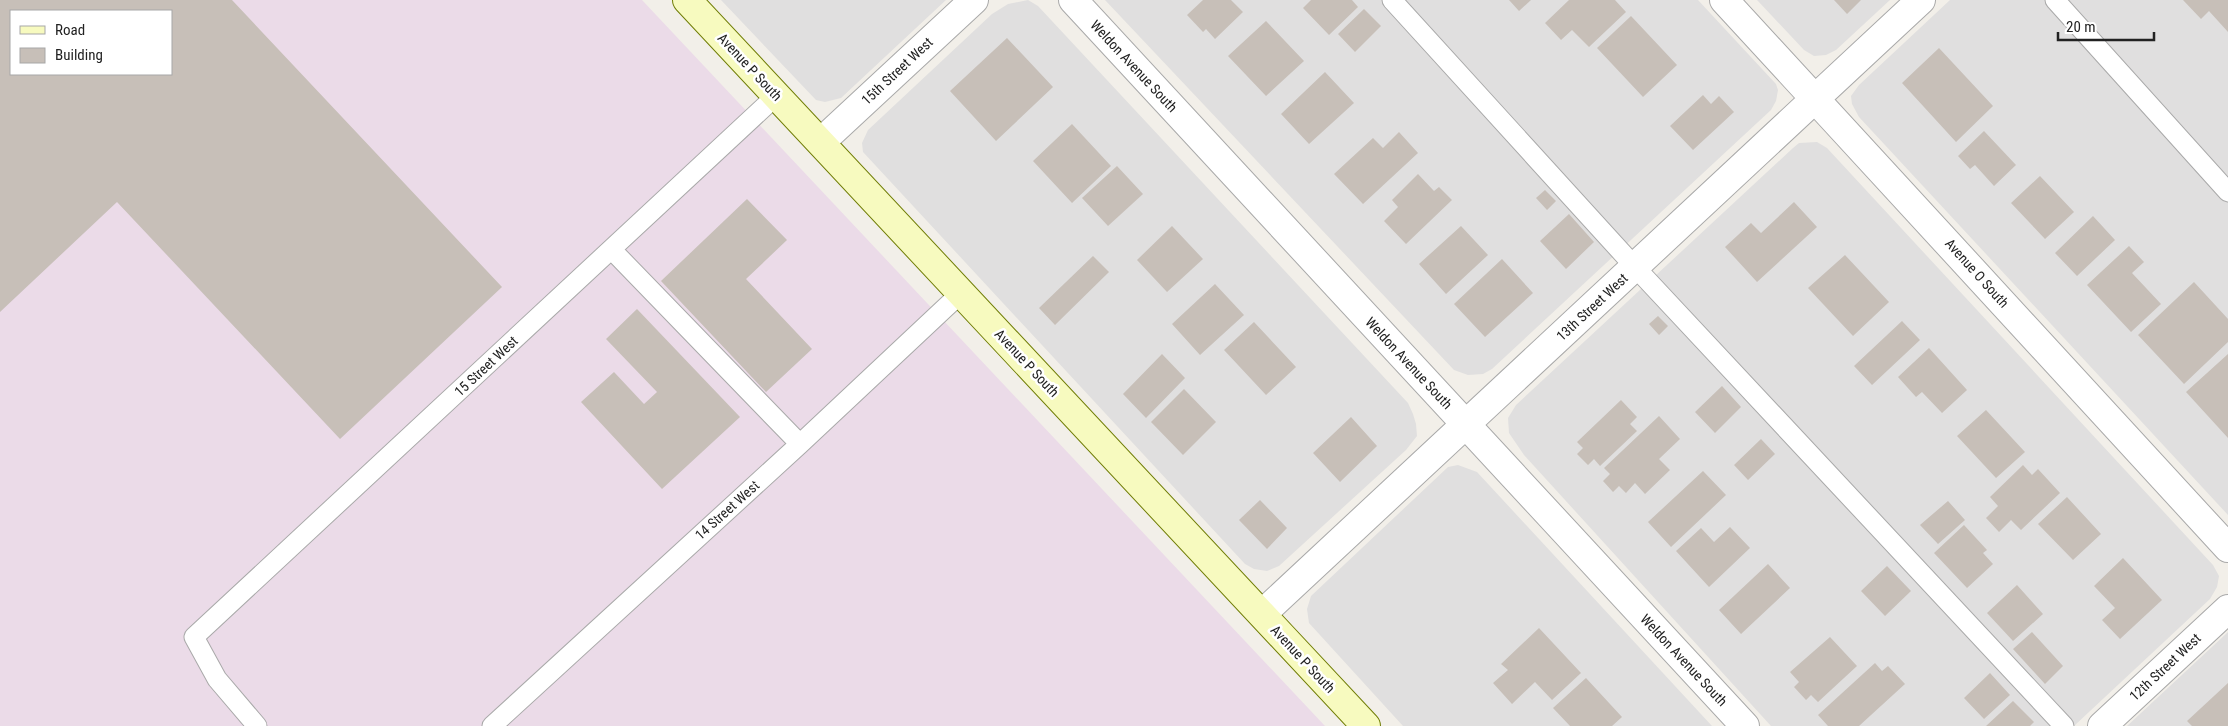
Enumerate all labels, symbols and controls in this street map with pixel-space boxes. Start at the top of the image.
legend [10,10,172,75]
scale bar [2058,10,2154,42]
street label: Weldon Avenue South [1087,17,1181,115]
text: 20 m [2066,18,2096,36]
text: Road [55,21,85,39]
street label: Avenue P South [715,30,785,104]
street label: 15th Street West [858,34,936,108]
text: Building [55,46,103,64]
street label: Avenue O South [1942,235,2012,311]
street label: 13th Street West [1553,270,1631,344]
street label: Weldon Avenue South [1362,314,1456,412]
street label: Avenue P South [992,326,1062,400]
street label: 15 Street West [451,333,521,399]
street label: 14 Street West [692,477,762,543]
street label: Weldon Avenue South [1637,611,1731,709]
street label: Avenue P South [1268,622,1338,696]
street label: 12th Street West [2126,630,2204,704]

